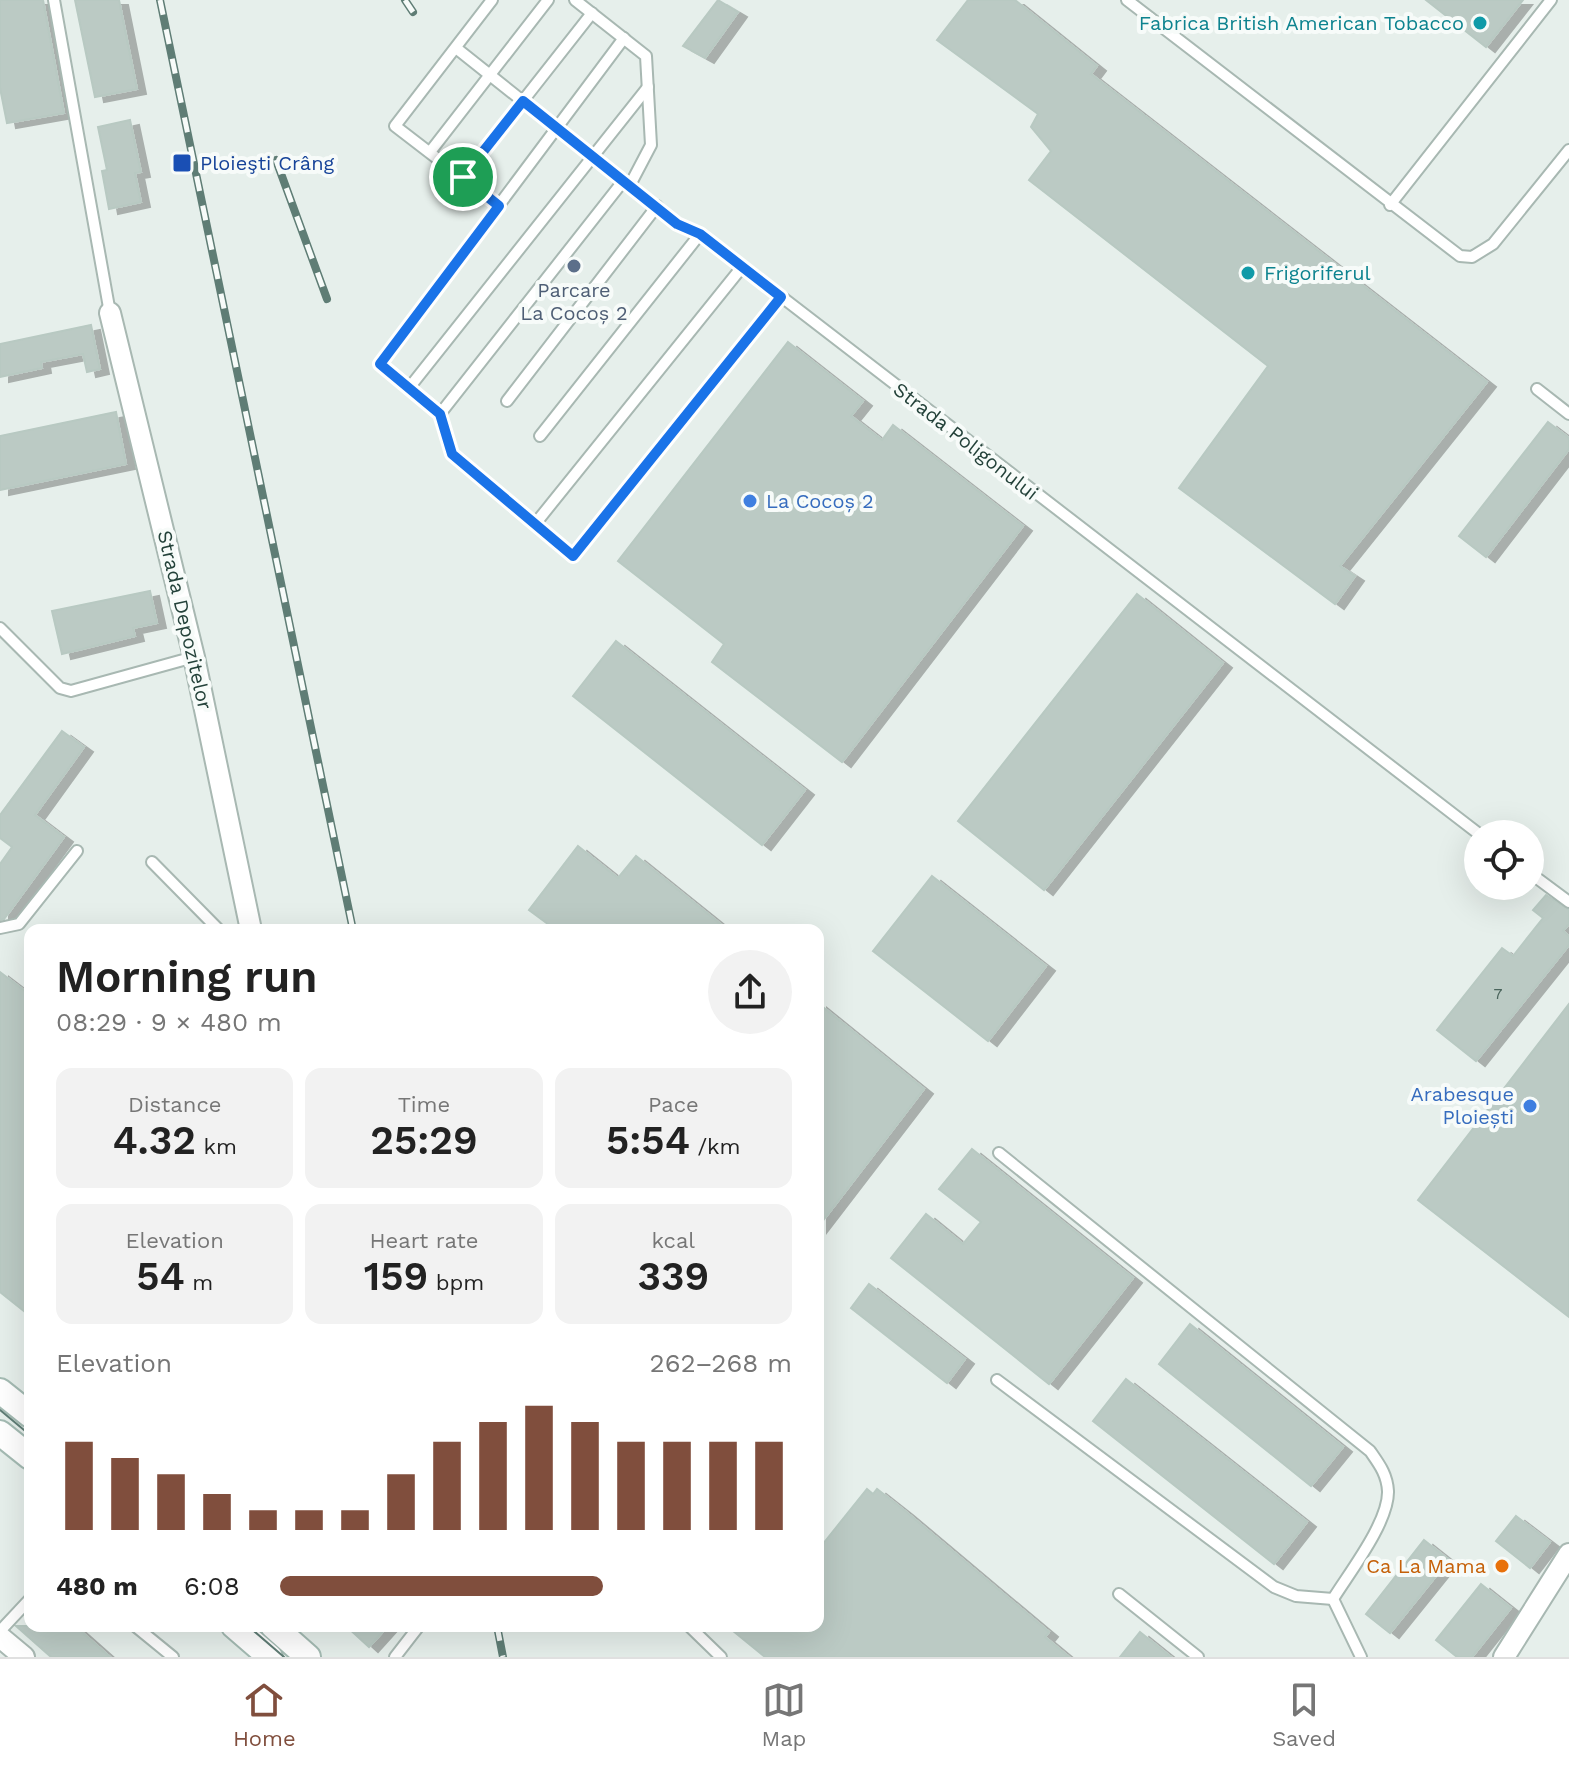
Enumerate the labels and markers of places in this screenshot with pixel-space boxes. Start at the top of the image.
place label: Fabrica British American Tobacco [1139,11,1464,35]
marker: Fabrica British American Tobacco [1471,14,1489,32]
pin [429,143,497,211]
place label: Ploieşti Crâng [200,151,335,175]
marker: Ploieşti Crâng [171,152,193,174]
marker: Parcare La Cocoș 2 [565,257,583,275]
place label: Frigoriferul [1264,261,1371,285]
marker: Frigoriferul [1239,264,1257,282]
place label: Parcare La Cocoș 2 [520,278,628,325]
place label: La Cocoș 2 [766,489,874,513]
marker: La Cocoș 2 [741,492,759,510]
place label: Arabesque Ploiești [1411,1082,1514,1129]
marker: Arabesque Ploiești [1521,1097,1539,1115]
place label: Ca La Mama [1366,1554,1486,1578]
marker: Ca La Mama [1493,1557,1511,1575]

